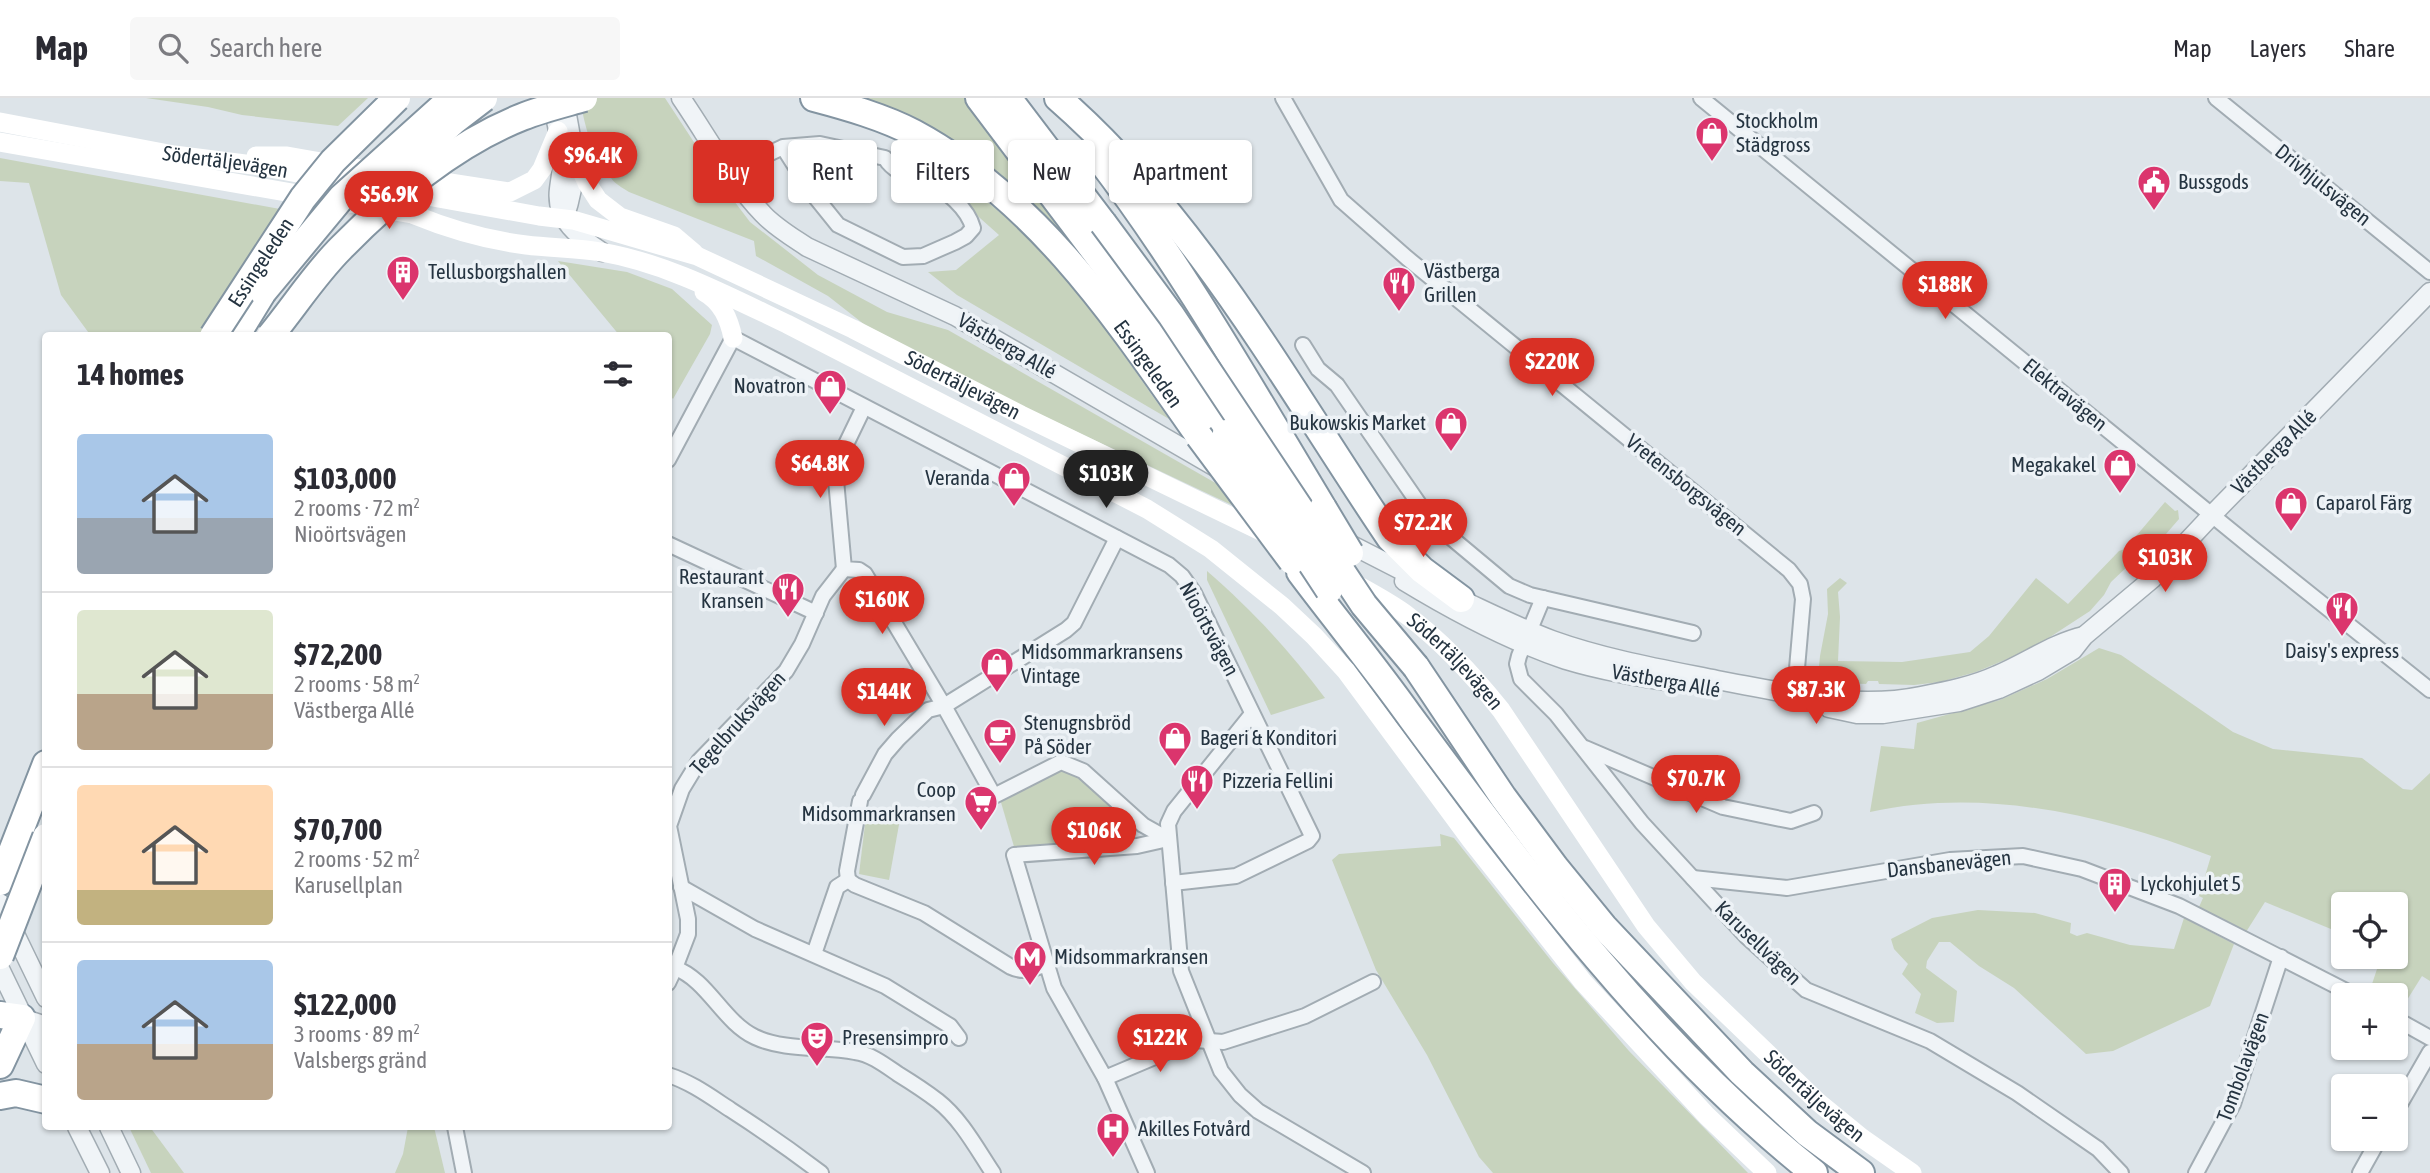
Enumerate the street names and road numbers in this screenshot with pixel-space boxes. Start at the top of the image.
street label: Drivhjulsvägen [2271,138,2376,230]
street label: Södertäljevägen [161,140,290,182]
street label: Essingeleden [222,213,298,311]
street label: Västberga Allé [954,307,1061,383]
street label: Essingeleden [1109,315,1188,412]
street label: Södertäljevägen [901,345,1025,424]
street label: Elektravägen [2019,353,2113,435]
street label: Västberga Allé [2226,404,2321,499]
street label: Vretensborgsvägen [1622,429,1751,540]
street label: Nioörtsvägen [1175,577,1245,680]
street label: Södertäljevägen [1403,607,1509,714]
street label: Västberga Allé [1610,659,1722,701]
street label: Tegelbruksvägen [685,666,790,779]
street label: Dansbanevägen [1886,845,2012,881]
street label: Karusellvägen [1711,895,1807,989]
street label: Tombolavägen [2211,1009,2273,1125]
street label: Södertäljevägen [1760,1044,1870,1146]

